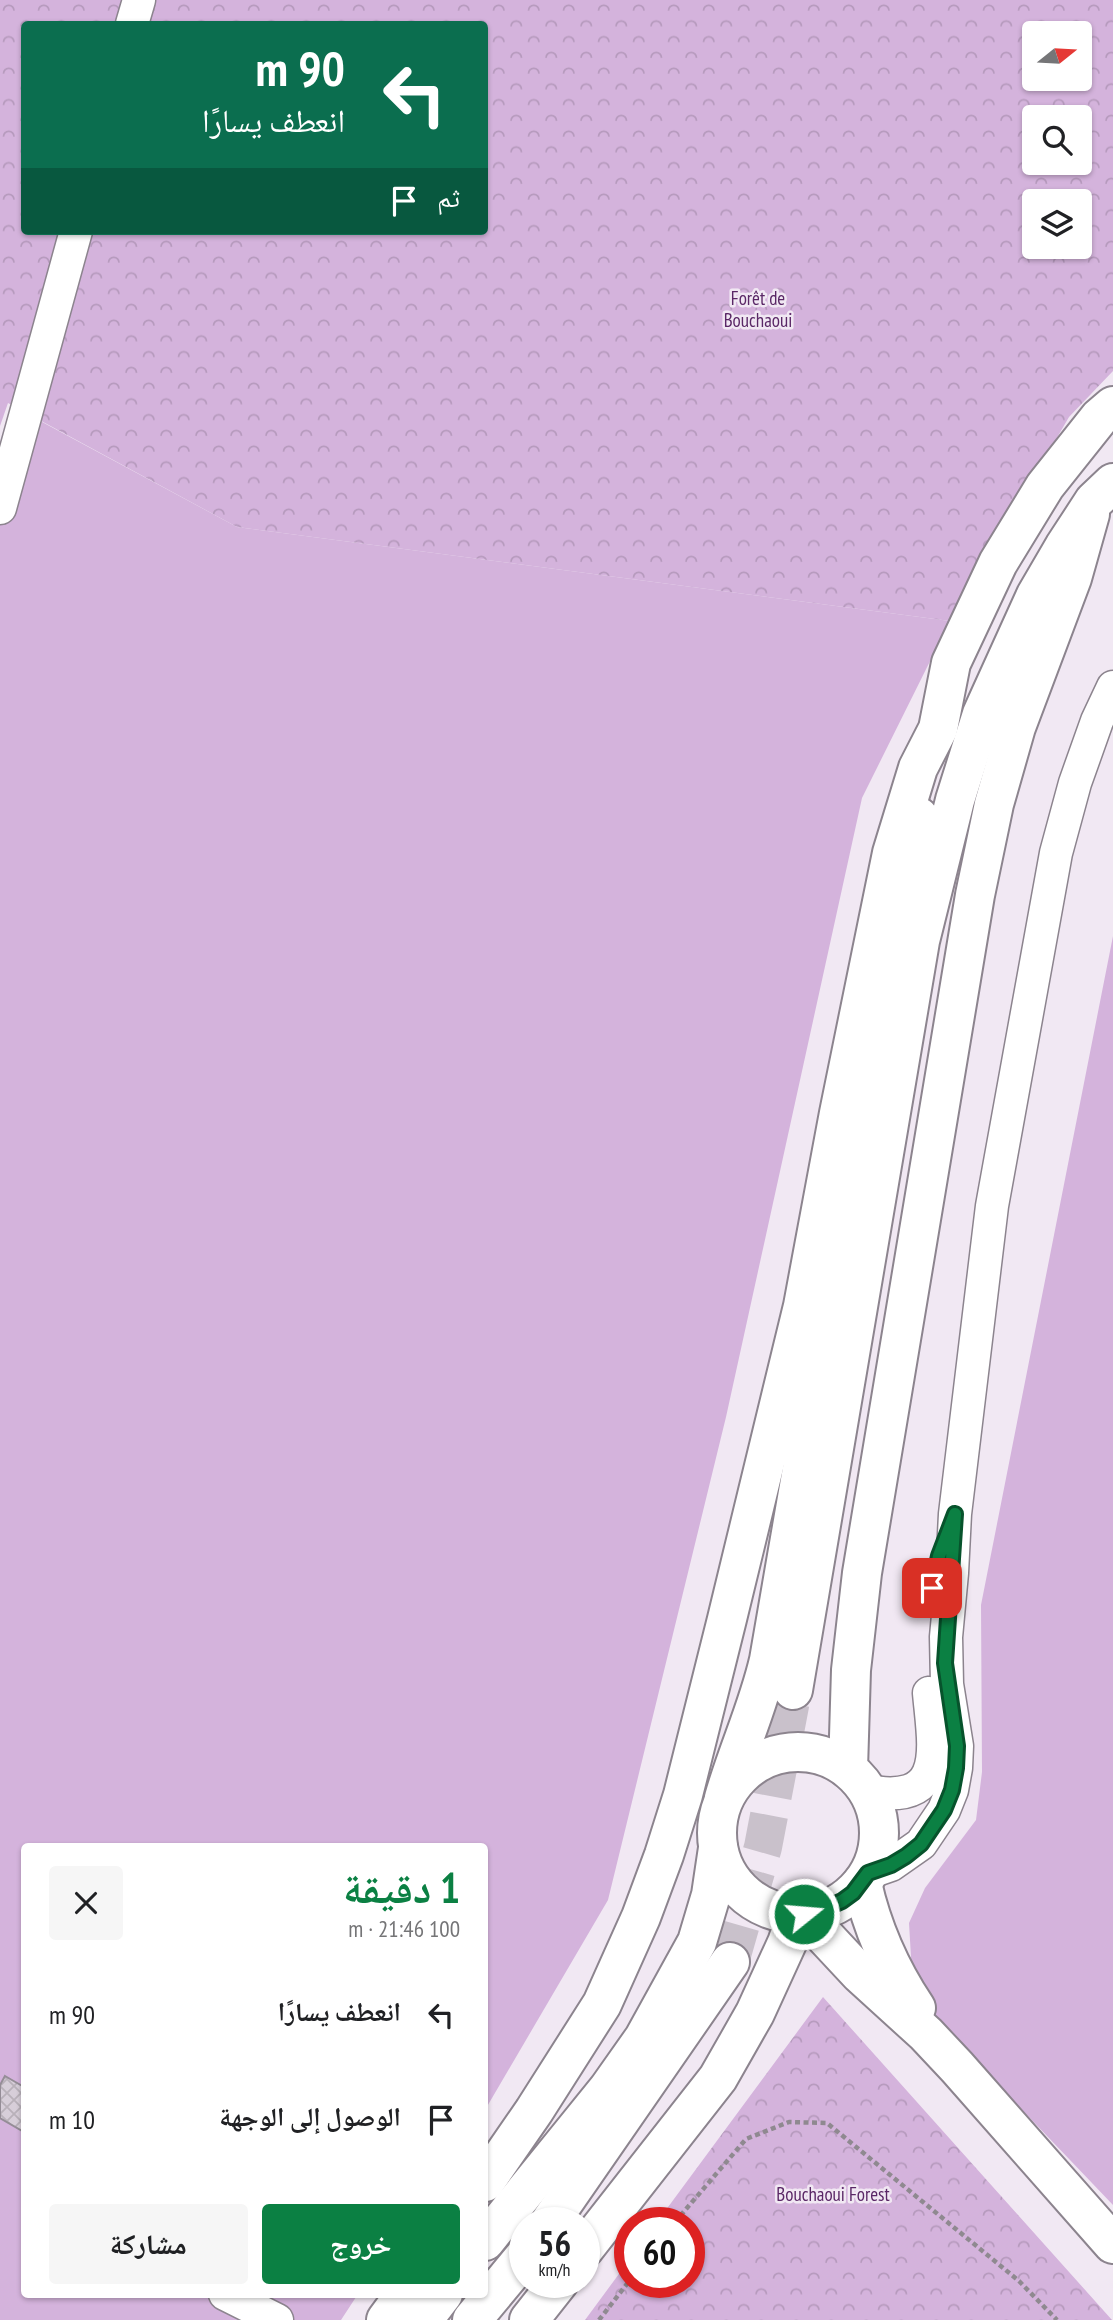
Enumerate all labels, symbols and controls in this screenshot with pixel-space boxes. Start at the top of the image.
north arrow [1022,21,1092,91]
map controls [1022,21,1092,259]
text: 90 m [256,36,345,100]
icon: left [369,49,460,140]
text: انعطف يسارًا [202,99,345,141]
button: search [1022,105,1092,175]
text: ثم [437,181,460,214]
icon: arrive [385,182,423,220]
button: layers [1022,189,1092,259]
park label: Forêt de Bouchaoui [724,286,792,332]
pin [902,1558,962,1618]
icon: arrive [913,1569,951,1607]
text: 1 دقيقة [343,1860,460,1915]
button: close [49,1866,123,1940]
position arrow [767,1877,841,1951]
text: 100 m · 21:46 [348,1914,460,1943]
text: انعطف يسارًا [278,1995,401,2028]
icon: left [422,1996,460,2034]
text: 90 m [49,1998,95,2031]
text: الوصول إلى الوجهة [219,2100,401,2133]
icon: arrive [422,2101,460,2139]
text: 10 m [49,2103,95,2136]
park label: Bouchaoui Forest [776,2182,891,2206]
button: مشاركة [49,2204,248,2284]
button: خروج [262,2204,460,2284]
speed limit sign: 60 [614,2207,705,2298]
text: 56 [538,2220,571,2266]
text: km/h [539,2258,570,2281]

